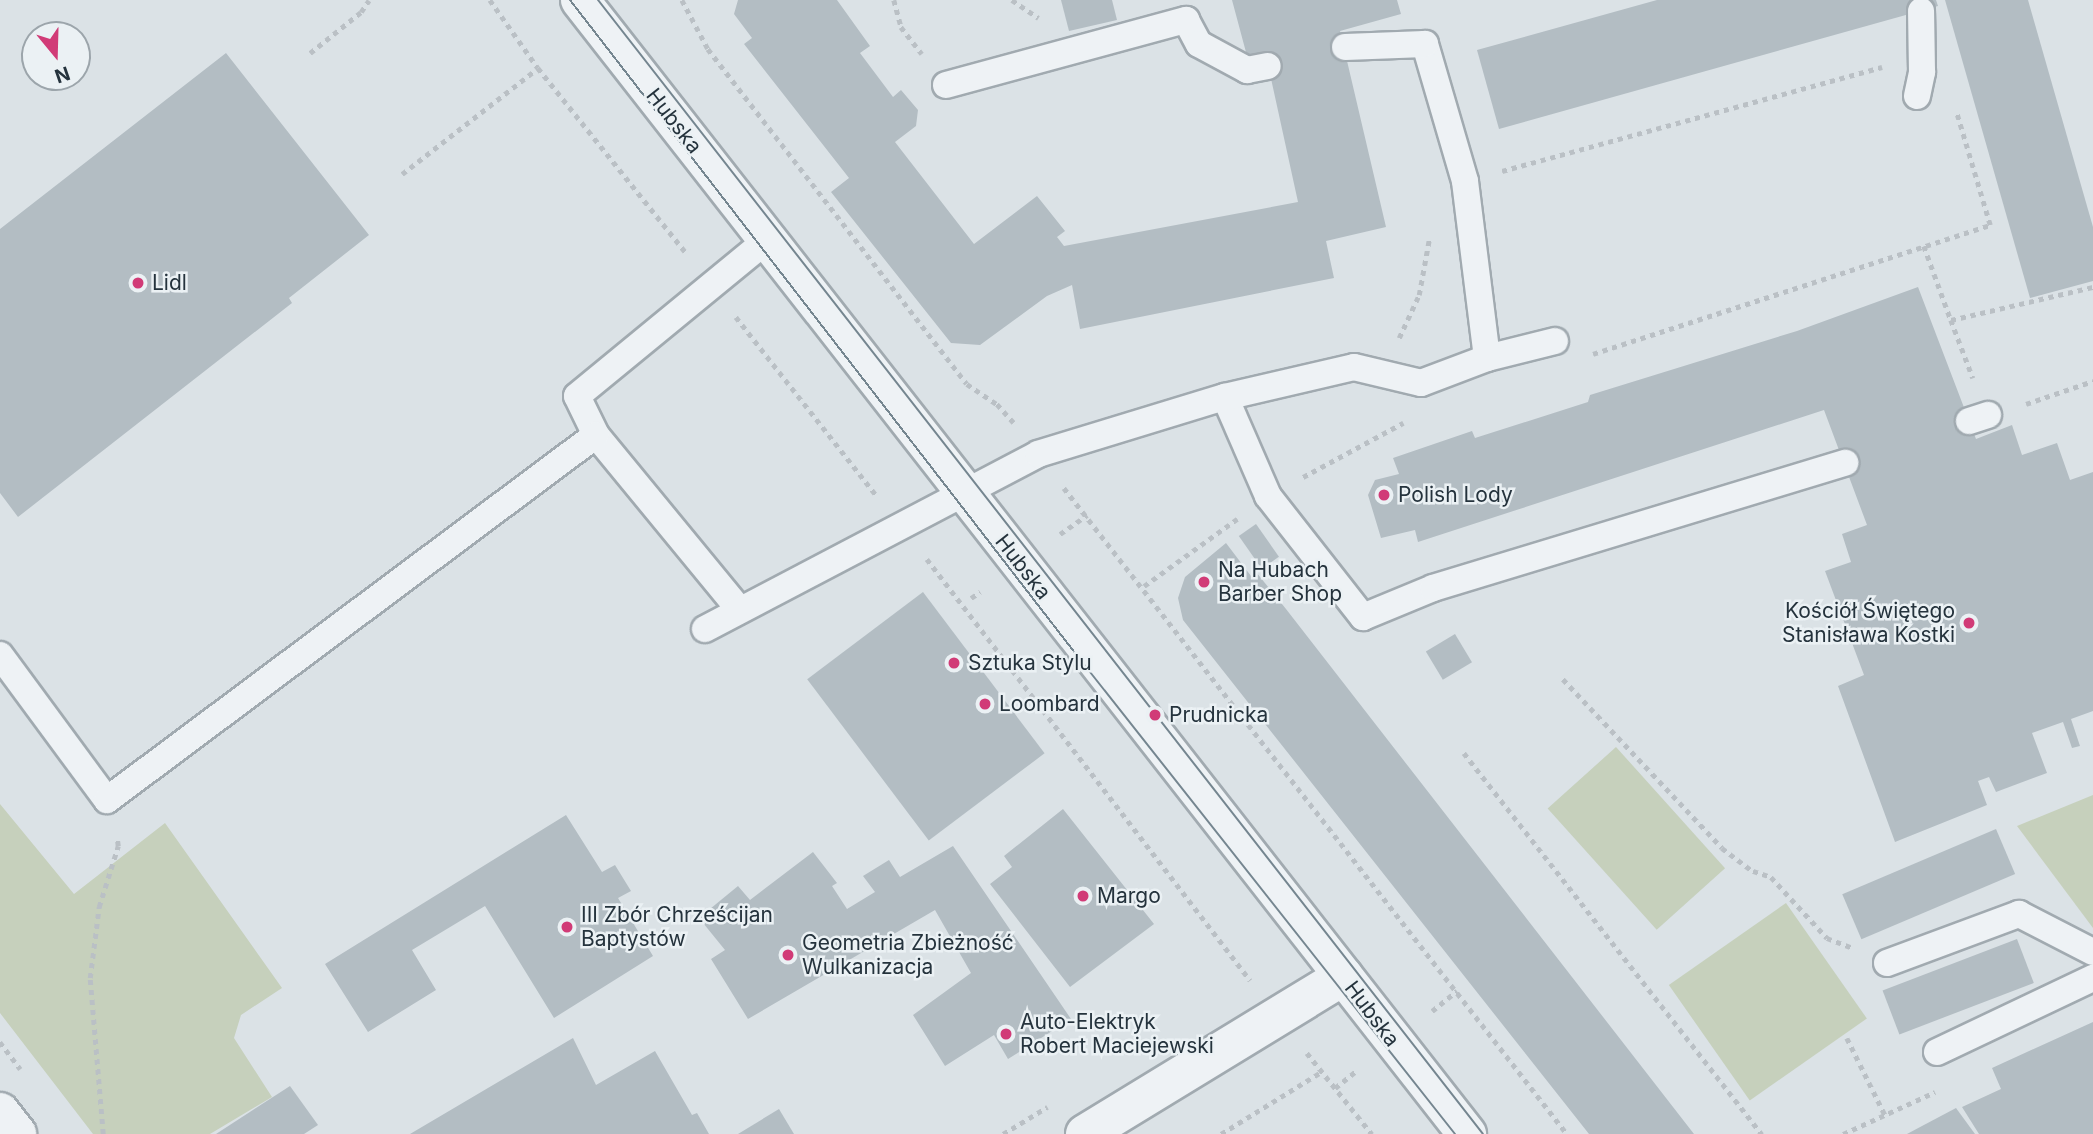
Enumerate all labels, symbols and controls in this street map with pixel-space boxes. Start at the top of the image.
north arrow [21,21,91,91]
text: N [52,61,73,88]
street label: Hubska [641,84,707,158]
place label: Lidl [152,270,187,296]
marker: Lidl [130,275,146,291]
place label: Polish Lody [1398,482,1513,508]
marker: Polish Lody [1376,487,1392,503]
street label: Hubska [990,530,1056,604]
place label: Na Hubach Barber Shop [1218,557,1342,607]
marker: Na Hubach Barber Shop [1196,574,1212,590]
place label: Kościół Świętego Stanisława Kostki [1782,598,1955,648]
marker: Kościół Świętego Stanisława Kostki [1961,615,1977,631]
place label: Sztuka Stylu [968,650,1092,676]
marker: Sztuka Stylu [946,655,962,671]
place label: Loombard [999,691,1100,717]
marker: Loombard [977,696,993,712]
place label: Prudnicka [1169,702,1268,728]
marker: Prudnicka [1147,707,1163,723]
place label: Margo [1097,883,1161,909]
marker: Margo [1075,888,1091,904]
place label: III Zbór Chrześcijan Baptystów [581,902,773,952]
marker: III Zbór Chrześcijan Baptystów [559,919,575,935]
place label: Geometria Zbieżność Wulkanizacja [802,930,1014,980]
marker: Geometria Zbieżność Wulkanizacja [780,947,796,963]
street label: Hubska [1339,976,1405,1052]
place label: Auto-Elektryk Robert Maciejewski [1020,1009,1214,1059]
marker: Auto-Elektryk Robert Maciejewski [998,1026,1014,1042]

